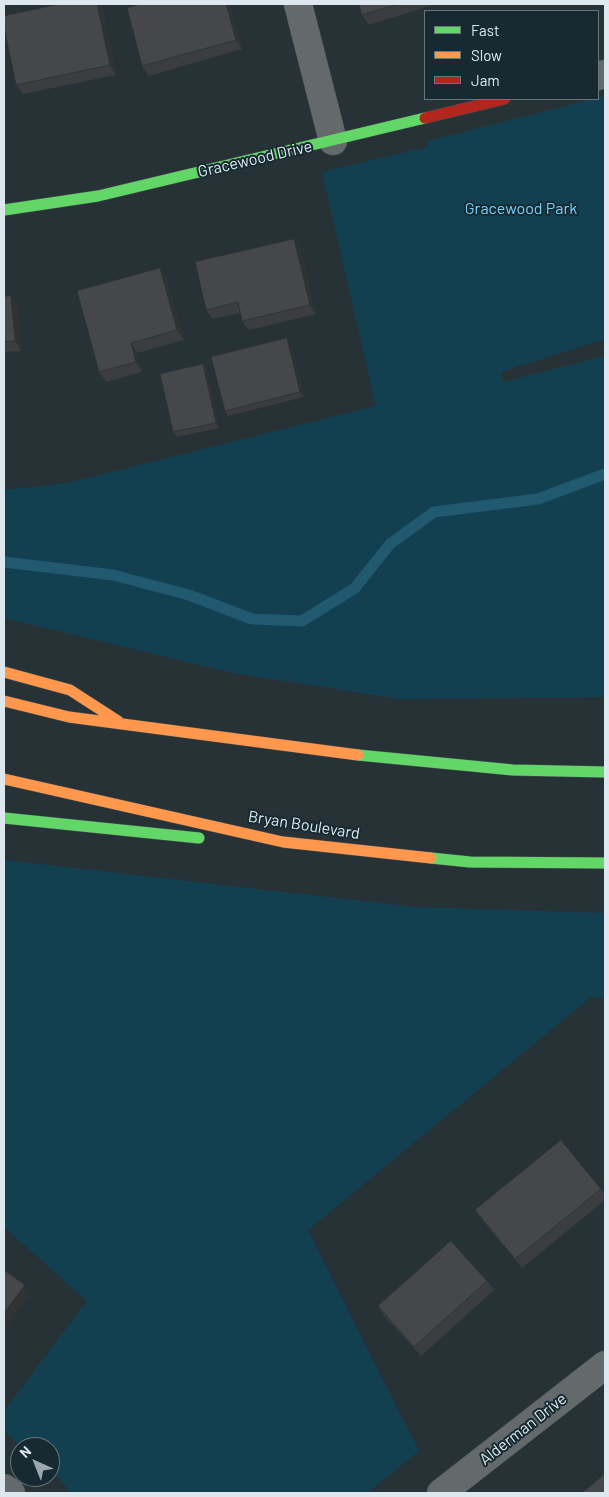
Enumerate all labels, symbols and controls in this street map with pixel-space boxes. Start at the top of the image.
legend [424,10,599,100]
text: Fast [471,21,499,39]
text: Slow [471,46,502,64]
text: Jam [471,71,500,89]
street label: Gracewood Drive [196,137,314,181]
park label: Gracewood Park [465,199,577,219]
street label: Bryan Boulevard [247,807,361,843]
street label: Alderman Drive [476,1389,570,1469]
north arrow [10,1437,60,1487]
text: N [16,1442,34,1461]

